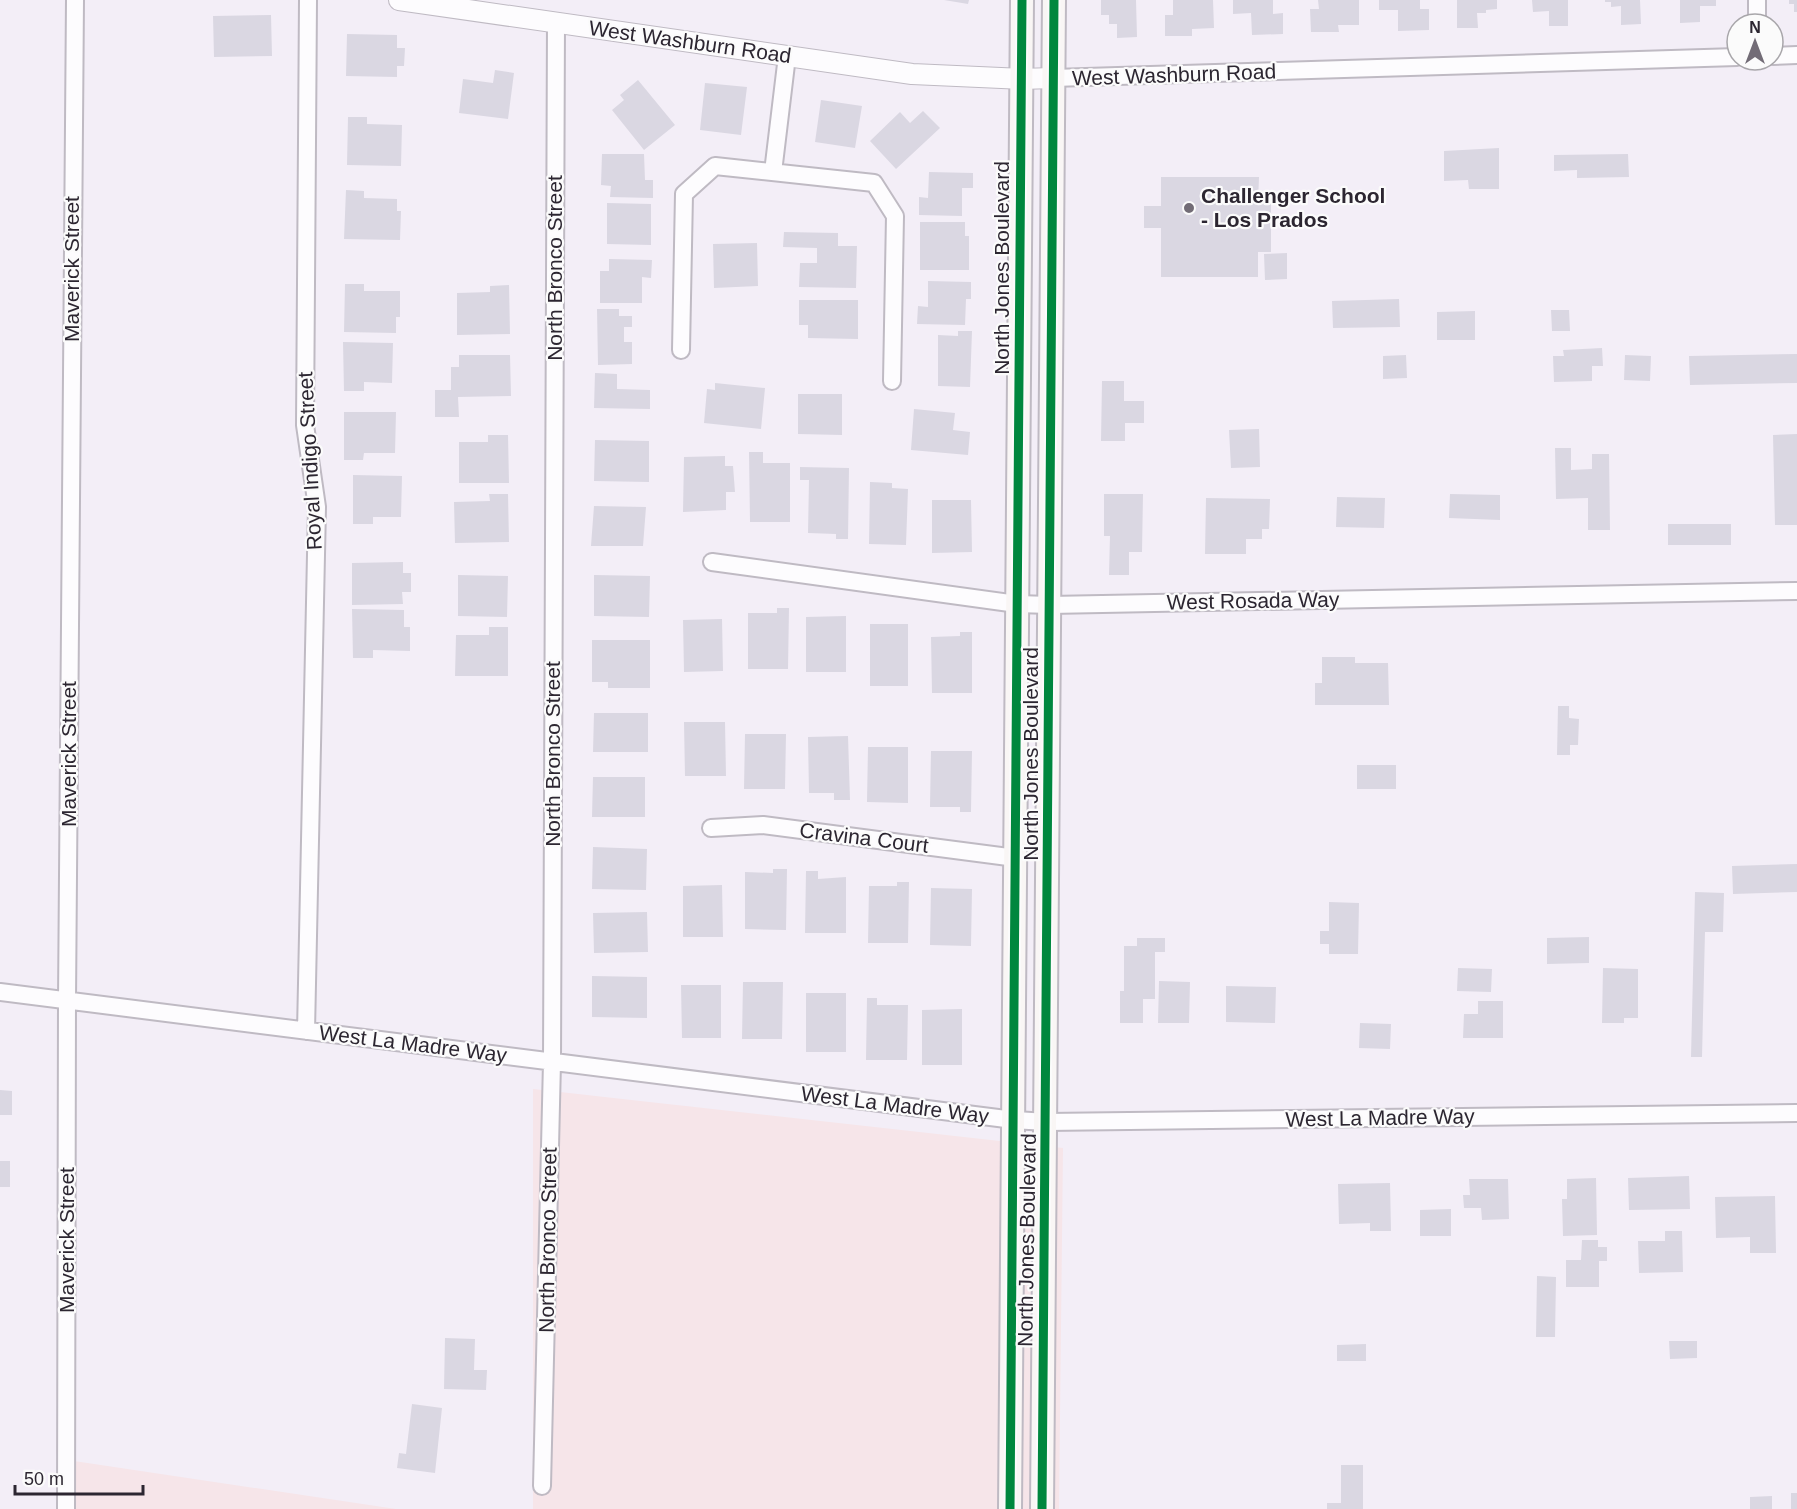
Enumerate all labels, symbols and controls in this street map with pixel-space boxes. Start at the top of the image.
north arrow [1725,12,1785,72]
street label: West Washburn Road [587,16,793,67]
text: N [1749,19,1761,36]
street label: West Washburn Road [1072,59,1276,90]
street label: North Jones Boulevard [990,161,1013,375]
street label: North Bronco Street [543,175,566,361]
place label: Challenger School - Los Prados [1201,184,1385,231]
street label: Maverick Street [60,196,83,342]
marker: Challenger School - Los Prados [1182,201,1196,215]
street label: Royal Indigo Street [293,371,326,551]
street label: West Rosada Way [1166,587,1340,614]
street label: North Jones Boulevard [1019,647,1042,861]
street label: North Bronco Street [541,661,564,847]
street label: Maverick Street [57,681,80,827]
street label: Cravina Court [798,818,930,857]
street label: West La Madre Way [318,1021,509,1066]
street label: West La Madre Way [800,1082,991,1127]
street label: West La Madre Way [1285,1104,1475,1131]
street label: North Jones Boulevard [1013,1133,1040,1347]
street label: North Bronco Street [534,1147,561,1333]
street label: Maverick Street [55,1167,78,1313]
scale bar [15,1458,142,1496]
text: 50 m [24,1469,64,1489]

